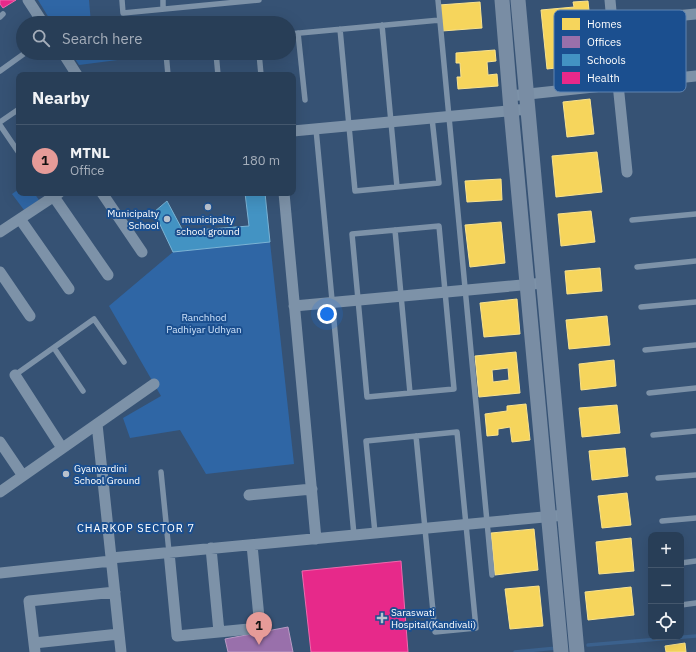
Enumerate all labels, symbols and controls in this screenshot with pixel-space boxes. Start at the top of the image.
legend [554,10,686,92]
search box [16,16,296,60]
text: Homes [587,17,622,31]
icon: search [30,27,52,49]
text: Search here [62,29,142,48]
text: Offices [587,35,621,49]
text: Schools [587,53,626,67]
text: Health [587,71,620,85]
text: Nearby [32,87,90,109]
text: MTNL [70,143,110,162]
text: 1 [41,152,49,169]
text: 180 m [242,152,280,169]
text: Office [70,162,104,179]
marker: municipalty school ground [203,202,213,212]
place label: Municipalty School [107,207,159,232]
place label: municipalty school ground [176,213,240,238]
marker: Municipalty School [162,214,172,224]
your location [317,304,337,324]
park label: Ranchhod Padhiyar Udhyan [166,311,242,336]
place label: Gyanvardini School Ground [74,462,140,487]
marker: Gyanvardini School Ground [61,469,71,479]
district label: CHARKOP SECTOR 7 [77,521,195,535]
map controls [648,532,684,640]
button: + [648,532,684,568]
button: − [648,568,684,604]
button: locate [648,604,684,640]
place label: Saraswati Hospital(Kandivali) [391,606,476,631]
pin: 1 [246,612,272,645]
marker: Saraswati Hospital(Kandivali) [376,612,388,624]

